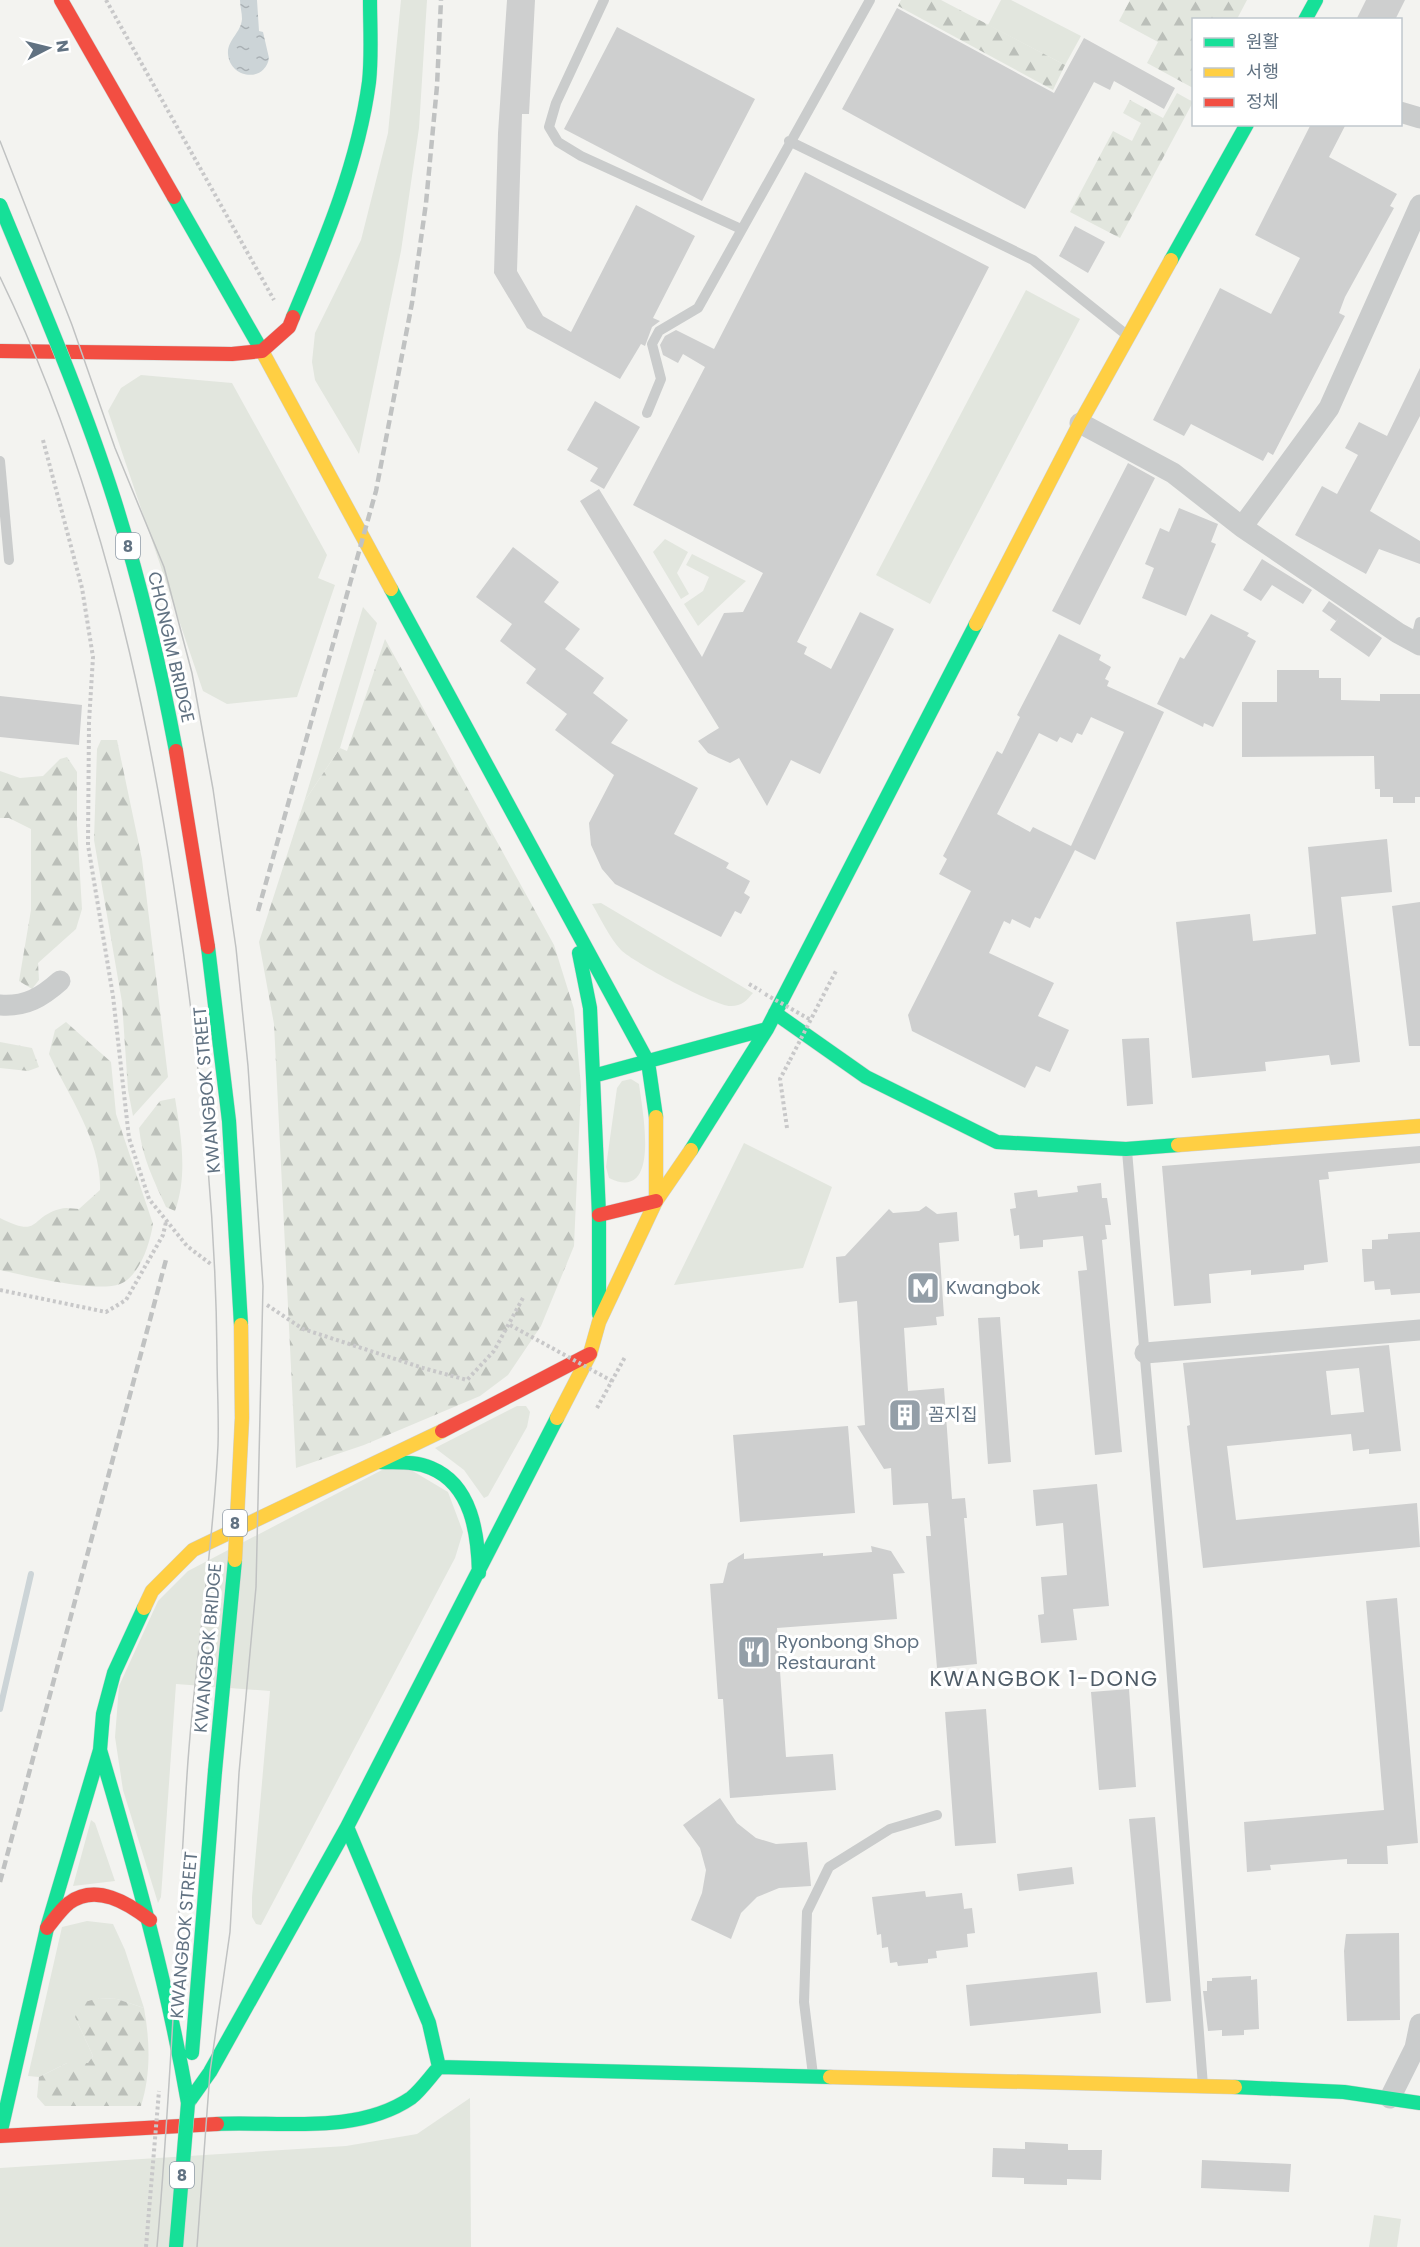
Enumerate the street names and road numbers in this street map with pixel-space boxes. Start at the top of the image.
road number: 8 [116,533,140,559]
street label: CHONGIM BRIDGE [142,569,201,725]
street label: KWANGBOK STREET [187,1005,226,1175]
road number: 8 [223,1510,247,1536]
street label: KWANGBOK BRIDGE [188,1562,227,1734]
street label: KWANGBOK STREET [164,1850,203,2019]
road number: 8 [170,2162,194,2188]

